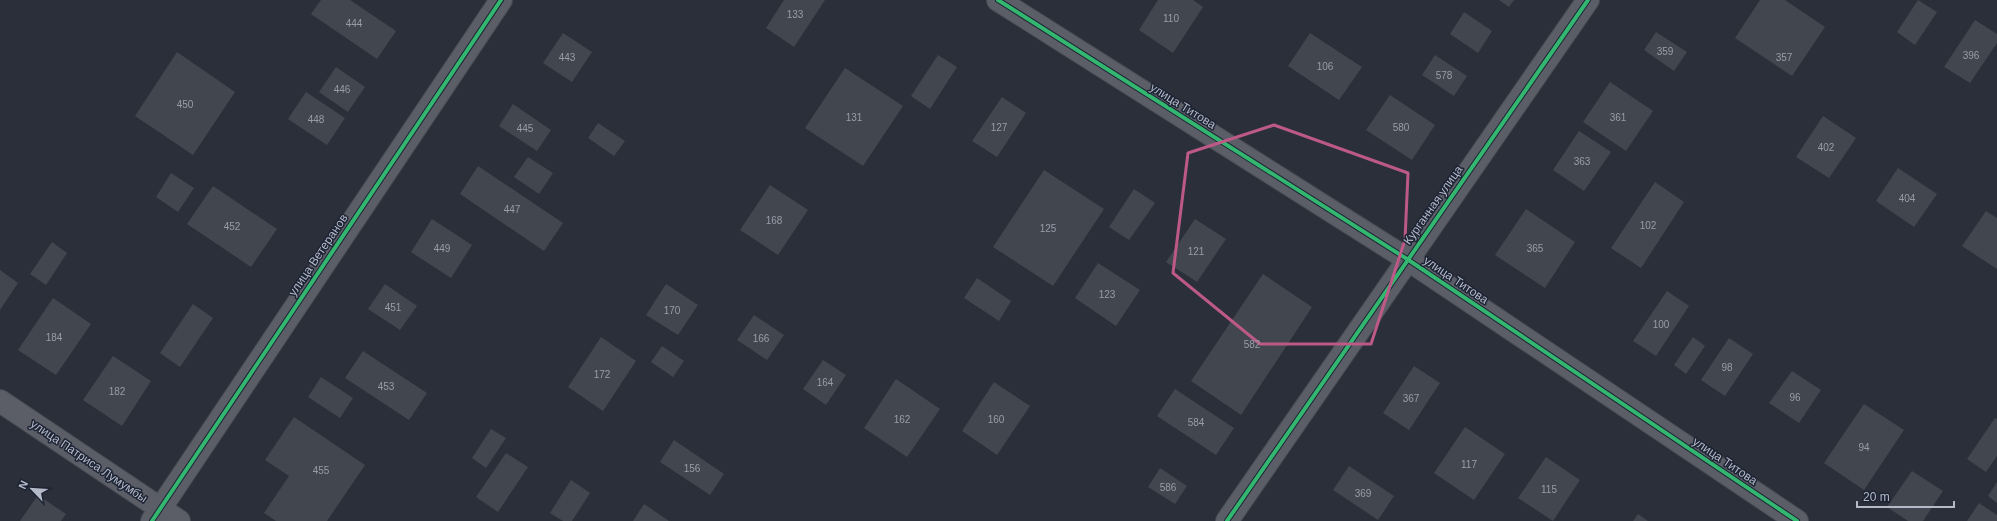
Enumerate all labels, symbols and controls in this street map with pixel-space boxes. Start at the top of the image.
house number: 133 [787,9,804,20]
house number: 110 [1163,13,1179,24]
house number: 444 [346,18,363,29]
house number: 359 [1657,46,1674,57]
house number: 396 [1963,50,1980,61]
house number: 443 [559,52,576,63]
house number: 357 [1776,52,1793,63]
house number: 106 [1317,61,1334,72]
house number: 578 [1436,70,1453,81]
street label: улица Титова [1148,80,1219,132]
house number: 446 [334,84,351,95]
house number: 450 [177,99,194,110]
house number: 131 [846,112,863,123]
house number: 361 [1610,112,1627,123]
house number: 448 [308,114,325,125]
house number: 127 [991,122,1008,133]
house number: 580 [1393,122,1410,133]
house number: 445 [517,123,534,134]
house number: 402 [1818,142,1835,153]
house number: 363 [1574,156,1591,167]
street label: Курганная улица [1401,163,1466,247]
house number: 404 [1899,193,1916,204]
house number: 447 [504,204,521,215]
street label: улица Ветеранов [285,211,351,299]
house number: 168 [766,215,783,226]
house number: 102 [1640,220,1657,231]
house number: 452 [224,221,241,232]
house number: 125 [1040,223,1057,234]
house number: 449 [434,243,451,254]
house number: 365 [1527,243,1544,254]
house number: 121 [1188,246,1205,257]
street label: улица Титова [1421,253,1491,307]
house number: 123 [1099,289,1116,300]
house number: 451 [385,302,402,313]
house number: 170 [664,305,681,316]
house number: 100 [1653,319,1670,330]
house number: 184 [46,332,63,343]
house number: 166 [753,333,770,344]
house number: 582 [1244,339,1261,350]
house number: 98 [1721,362,1733,373]
house number: 172 [594,369,611,380]
house number: 164 [817,377,834,388]
house number: 453 [378,381,395,392]
house number: 182 [109,386,126,397]
house number: 96 [1789,392,1801,403]
house number: 367 [1403,393,1420,404]
house number: 162 [894,414,911,425]
house number: 160 [988,414,1005,425]
street label: улица Патриса Лумумбы [28,417,150,505]
house number: 584 [1188,417,1205,428]
street label: улица Титова [1690,434,1760,488]
house number: 94 [1858,442,1870,453]
house number: 117 [1461,459,1477,470]
house number: 156 [684,463,701,474]
house number: 455 [313,465,330,476]
north arrow [12,469,52,509]
text: N [16,479,30,491]
house number: 586 [1160,482,1177,493]
scale bar [1857,483,1954,509]
house number: 115 [1541,484,1557,495]
house number: 369 [1355,488,1372,499]
text: 20 m [1863,490,1890,504]

